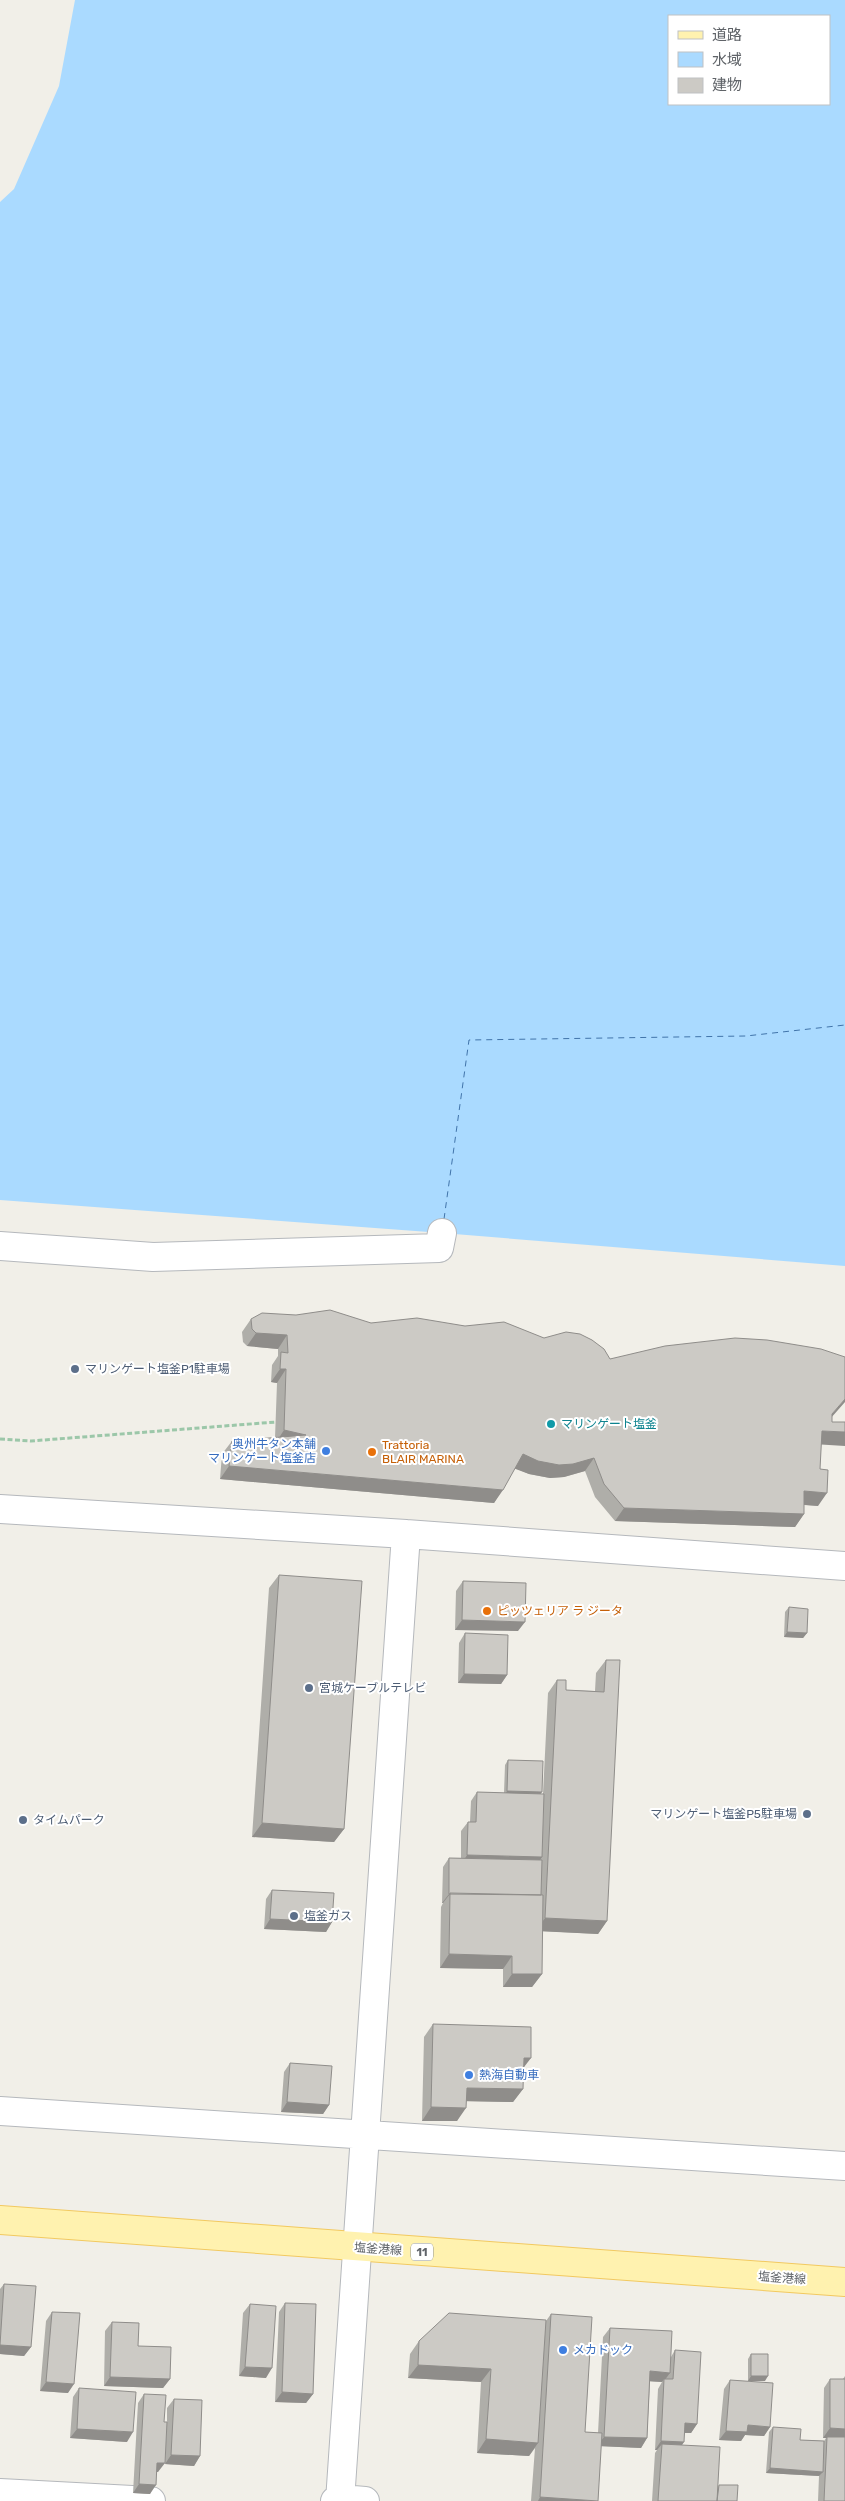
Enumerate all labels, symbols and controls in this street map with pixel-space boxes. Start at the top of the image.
legend [668,15,830,105]
text: 道路 [712,26,742,44]
text: 水域 [712,51,742,69]
text: 建物 [712,76,742,94]
place label: マリンゲート塩釜P1駐車場 [85,1362,230,1376]
marker: マリンゲート塩釜P1駐車場 [69,1363,81,1375]
place label: マリンゲート塩釜 [561,1417,657,1431]
marker: マリンゲート塩釜 [545,1418,557,1430]
place label: 奥州牛タン本舗 マリンゲート塩釜店 [208,1437,316,1465]
place label: Trattoria BLAIR MARINA [382,1438,464,1466]
marker: 奥州牛タン本舗 マリンゲート塩釜店 [320,1445,332,1457]
marker: Trattoria BLAIR MARINA [366,1446,378,1458]
place label: ピッツェリア ラ ジータ [497,1604,623,1618]
marker: ピッツェリア ラ ジータ [481,1605,493,1617]
place label: 宮城ケーブルテレビ [319,1681,426,1695]
marker: 宮城ケーブルテレビ [303,1682,315,1694]
place label: マリンゲート塩釜P5駐車場 [650,1807,797,1821]
marker: マリンゲート塩釜P5駐車場 [801,1808,813,1820]
place label: タイムパーク [33,1813,105,1827]
marker: タイムパーク [17,1814,29,1826]
place label: 塩釜ガス [304,1909,352,1923]
marker: 塩釜ガス [288,1910,300,1922]
place label: 熱海自動車 [479,2068,539,2082]
marker: 熱海自動車 [463,2069,475,2081]
street label: 塩釜港線 [354,2240,402,2258]
road number: 11 [411,2244,433,2260]
street label: 塩釜港線 [758,2269,806,2287]
place label: メカドック [573,2343,633,2357]
marker: メカドック [557,2344,569,2356]

